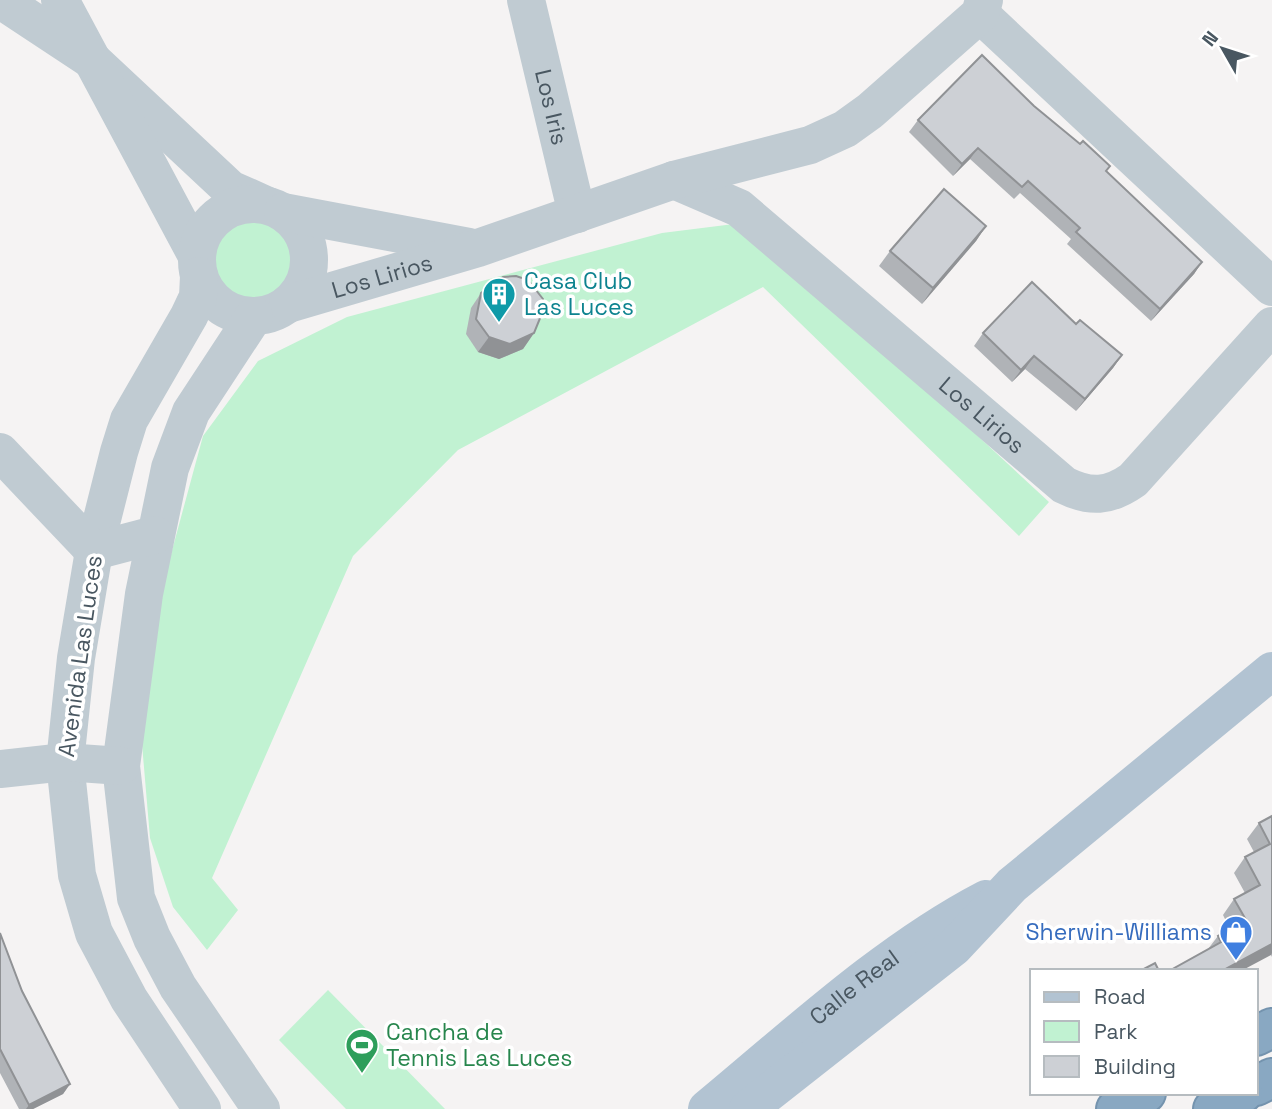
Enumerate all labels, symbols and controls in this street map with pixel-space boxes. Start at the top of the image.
north arrow [1188,14,1258,84]
text: N [1196,26,1224,51]
street label: Los Iris [528,66,575,148]
street label: Los Lirios [328,247,436,305]
place label: Casa Club Las Luces [524,266,634,322]
building icon: Casa Club Las Luces [480,275,518,324]
street label: Los Lirios [933,370,1031,460]
street label: Avenida Las Luces [51,553,109,759]
shop icon: Sherwin-Williams [1217,913,1255,962]
place label: Sherwin-Williams [1026,917,1212,947]
street label: Calle Real [803,943,905,1032]
legend [1030,969,1258,1095]
text: Road [1094,983,1146,1010]
place label: Cancha de Tennis Las Luces [386,1017,572,1073]
text: Park [1094,1018,1138,1045]
sports icon: Cancha de Tennis Las Luces [343,1026,381,1075]
text: Building [1094,1053,1176,1080]

